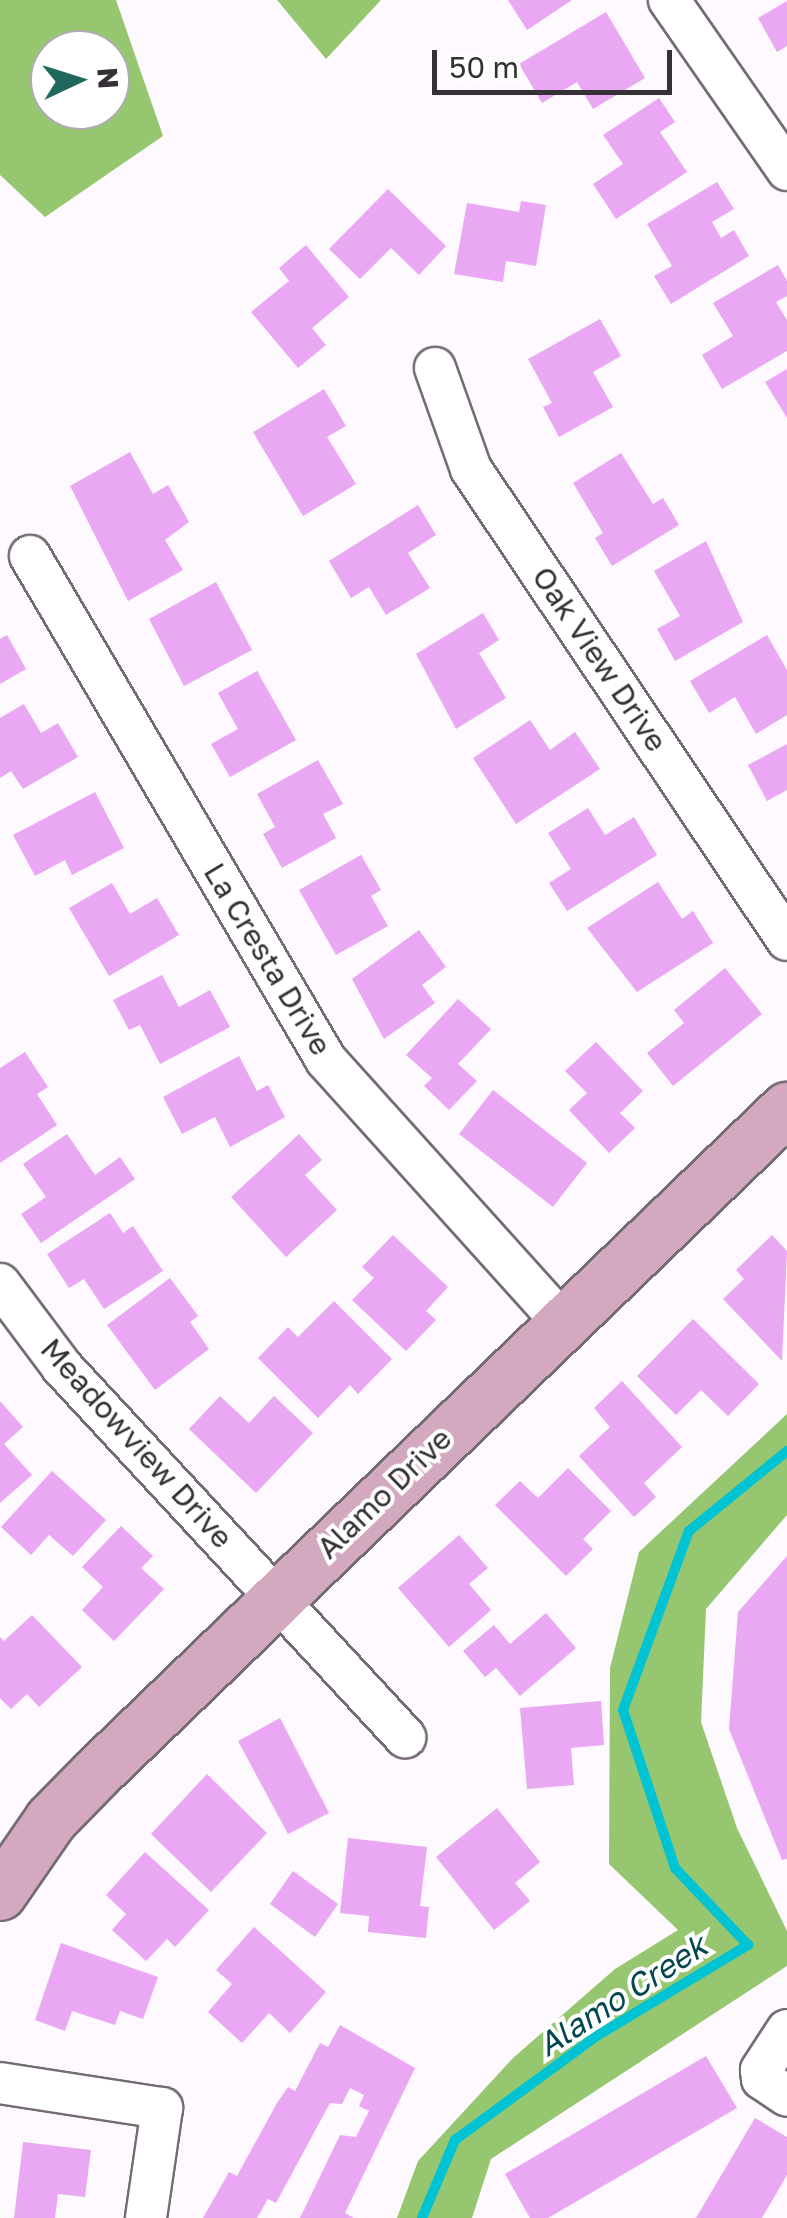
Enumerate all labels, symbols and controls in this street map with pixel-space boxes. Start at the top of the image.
north arrow [30,30,130,130]
scale bar [437,30,677,92]
text: 50 m [449,49,519,85]
text: N [91,66,126,90]
street label: Oak View Drive [525,560,675,758]
street label: La Cresta Drive [196,856,340,1062]
street label: Meadowview Drive [34,1331,240,1555]
street label: Alamo Drive [309,1420,459,1566]
water label: Alamo Creek [530,1926,714,2064]

